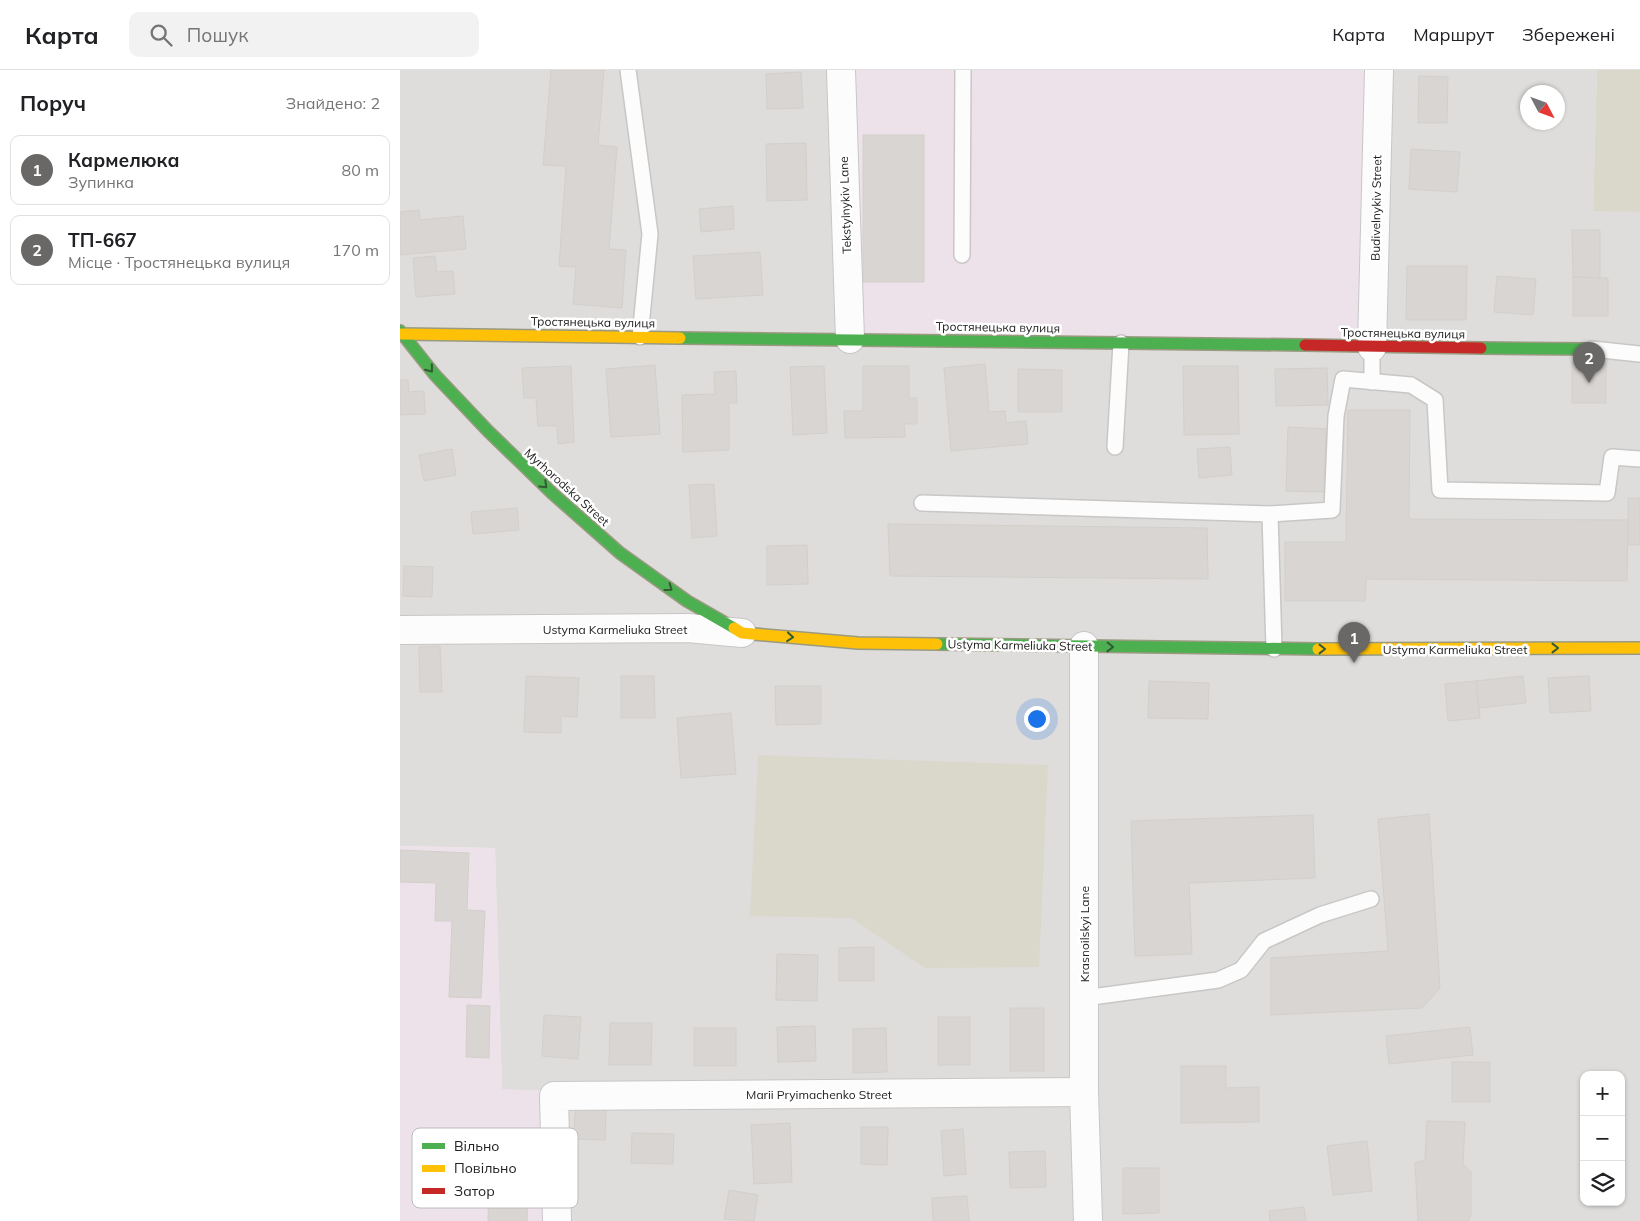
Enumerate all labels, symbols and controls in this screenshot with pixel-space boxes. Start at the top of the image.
search box [129,12,479,57]
text: Карта [25,20,99,50]
icon: search [147,21,175,49]
text: Пошук [187,23,248,47]
text: Карта [1332,23,1385,46]
text: Маршрут [1413,23,1494,46]
text: Збережені [1522,23,1615,46]
north arrow [1520,85,1565,130]
text: Поруч [20,90,86,116]
text: Знайдено: 2 [286,93,380,113]
text: Кармелюка [68,148,179,172]
street label: Budivelnykiv Street [1368,155,1384,261]
street label: Tekstylnykiv Lane [836,156,854,254]
text: 1 [32,160,42,180]
text: 80 m [342,160,379,180]
text: Зупинка [68,172,134,192]
text: ТП-667 [68,228,137,252]
text: 2 [32,240,42,260]
text: 170 m [332,240,379,260]
text: Місце · Тростянецька вулиця [68,252,290,272]
street label: Тростянецька вулиця [531,313,655,331]
street label: Тростянецька вулиця [936,318,1060,336]
street label: Тростянецька вулиця [1341,324,1465,342]
pin: 2 [1573,342,1605,383]
one-way arrow [425,363,433,372]
street label: Myrhorodska Street [522,445,612,529]
one-way arrow [538,479,547,488]
one-way arrow [663,582,673,591]
street label: Ustyma Karmeliuka Street [543,622,687,637]
pin: 1 [1338,622,1370,663]
one-way arrow [786,632,794,643]
street label: Ustyma Karmeliuka Street [948,636,1092,654]
one-way arrow [1106,642,1114,652]
street label: Ustyma Karmeliuka Street [1383,642,1527,657]
one-way arrow [1552,643,1559,653]
one-way arrow [1319,644,1327,654]
your location [1024,706,1050,732]
street label: Krasnoilskyi Lane [1077,886,1092,982]
map controls [1580,1071,1625,1206]
button: + [1580,1071,1625,1116]
street label: Marii Pryimachenko Street [746,1087,892,1102]
button: − [1580,1116,1625,1161]
legend [412,1128,578,1208]
text: Вільно [454,1137,499,1155]
text: Повільно [454,1159,517,1177]
button: layers [1580,1161,1625,1206]
text: Затор [454,1182,495,1200]

